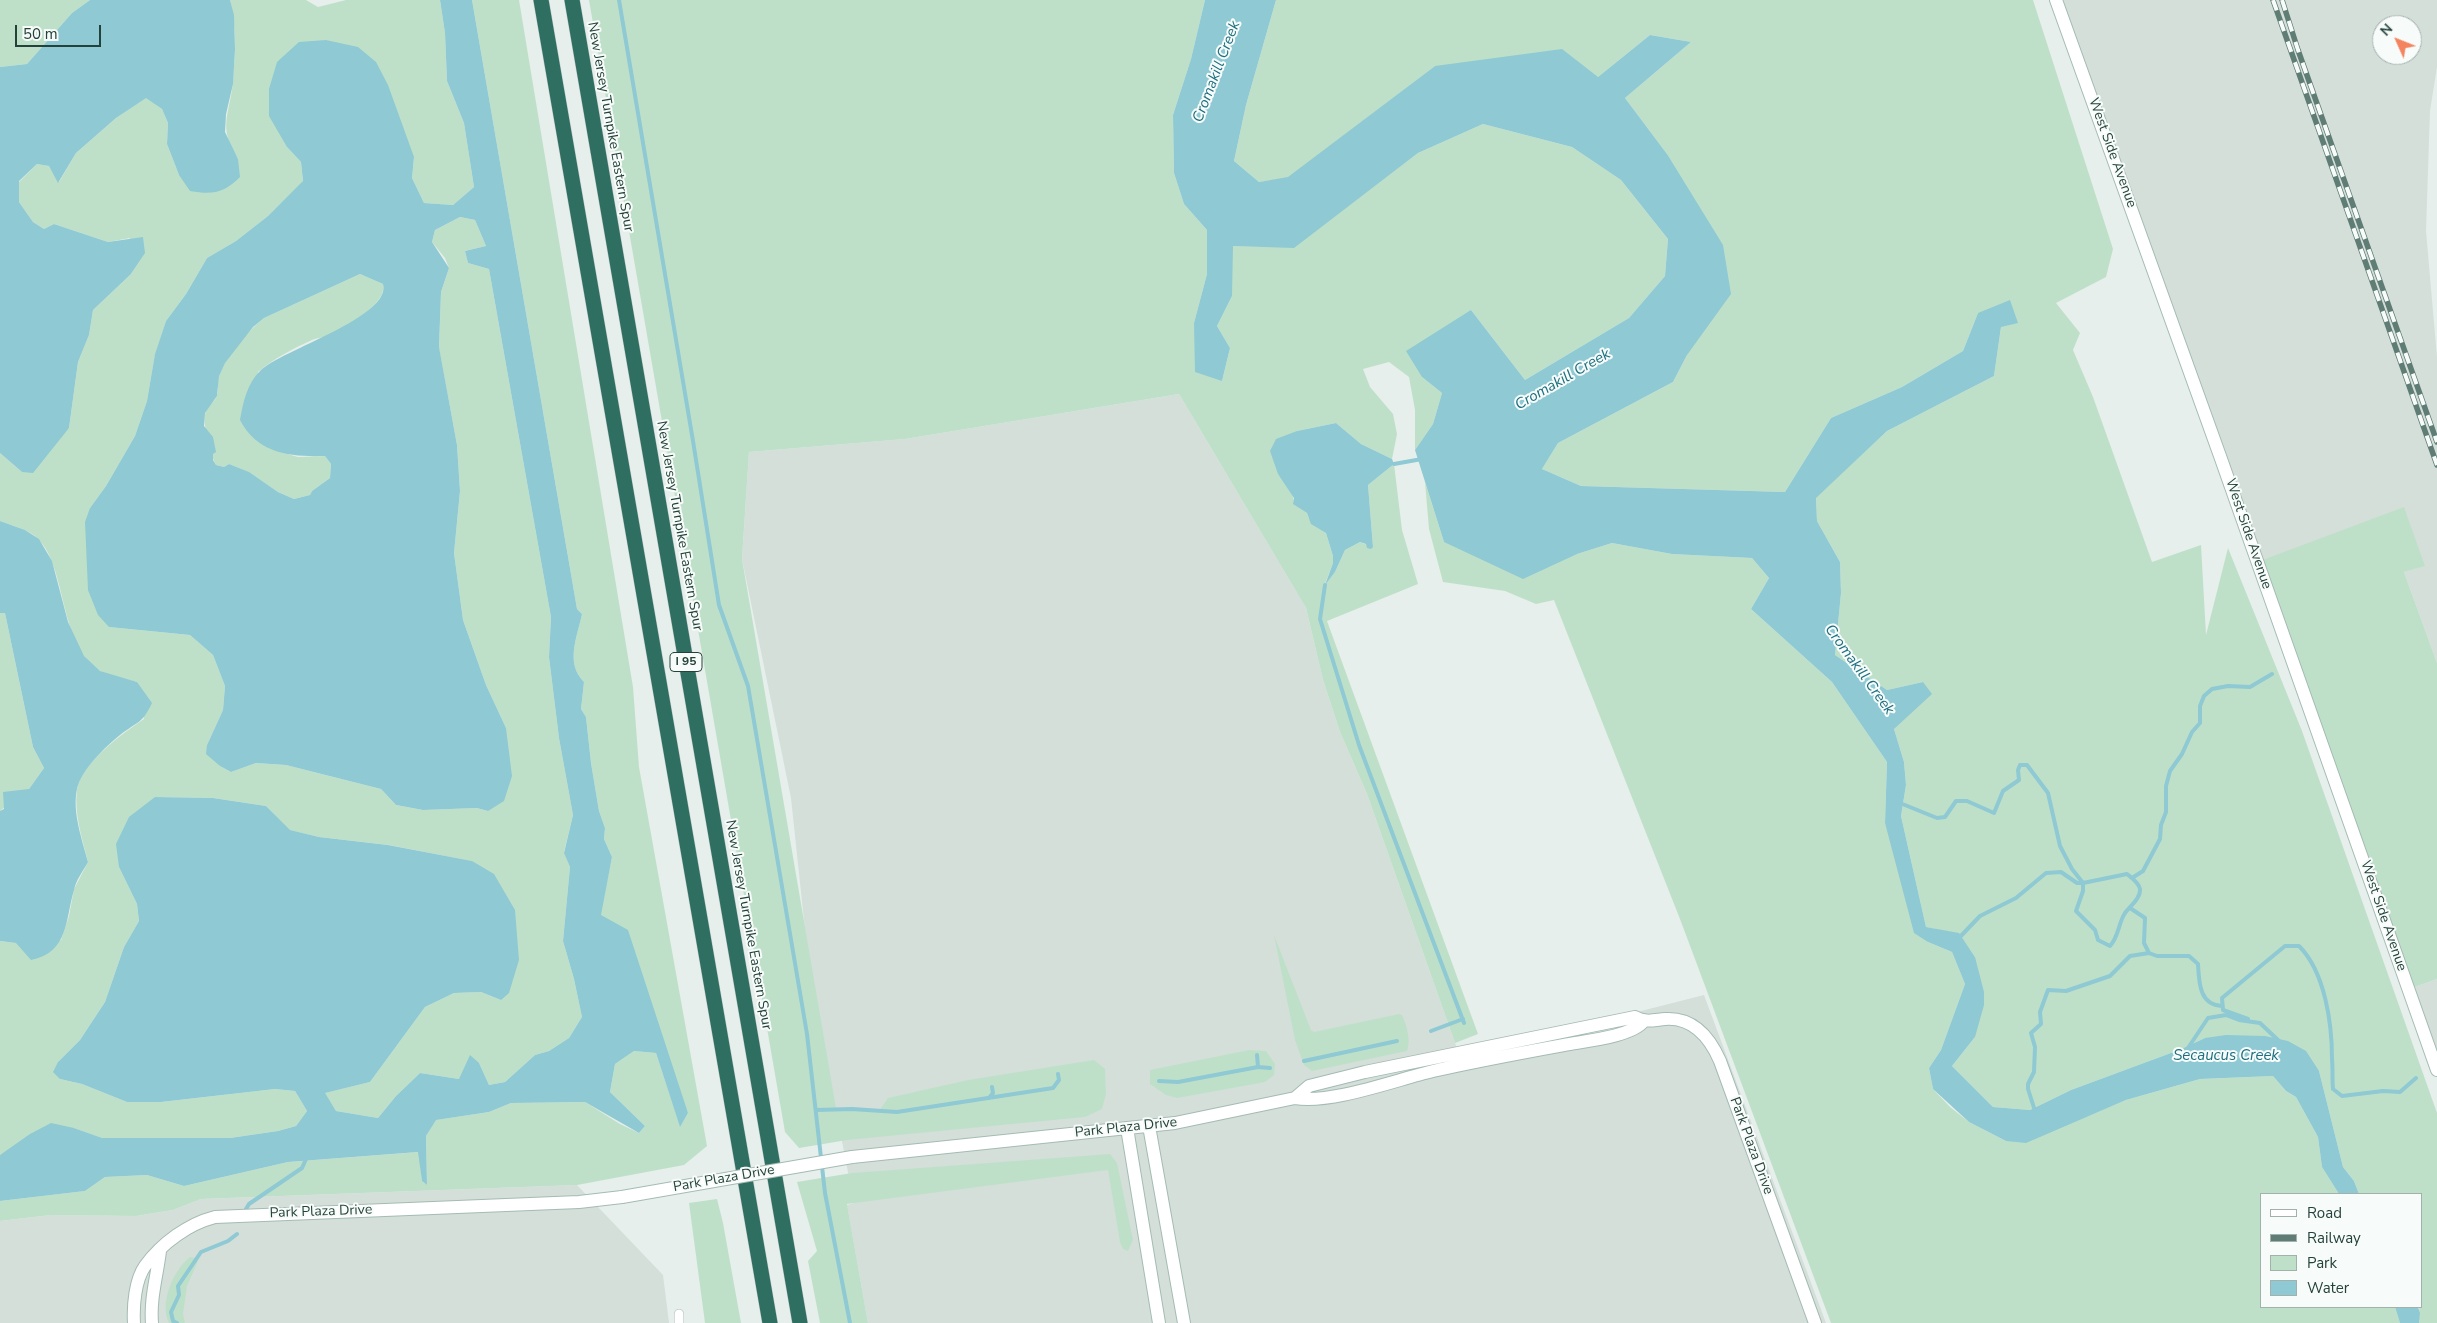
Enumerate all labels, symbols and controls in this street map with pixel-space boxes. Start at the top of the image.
scale bar [18,15,104,47]
north arrow [2372,15,2422,65]
water label: Cromakill Creek [1189,19,1245,125]
text: N [2376,20,2397,40]
street label: New Jersey Turnpike Eastern Spur [583,21,637,233]
text: 50 m [23,24,58,44]
street label: West Side Avenue [2084,96,2140,210]
water label: Cromakill Creek [1512,345,1614,415]
street label: New Jersey Turnpike Eastern Spur [652,420,706,632]
street label: West Side Avenue [2221,476,2275,592]
water label: Cromakill Creek [1820,621,1898,719]
road number: I 95 [670,652,702,672]
street label: New Jersey Turnpike Eastern Spur [721,819,775,1031]
street label: West Side Avenue [2356,858,2410,974]
water label: Secaucus Creek [2173,1047,2279,1065]
street label: Park Plaza Drive [1726,1095,1776,1197]
street label: Park Plaza Drive [1074,1114,1178,1142]
street label: Park Plaza Drive [672,1162,776,1196]
legend [2260,1193,2422,1308]
street label: Park Plaza Drive [269,1202,373,1222]
text: Road [2307,1203,2342,1223]
text: Railway [2307,1228,2361,1248]
text: Park [2307,1253,2337,1273]
text: Water [2307,1278,2349,1298]

